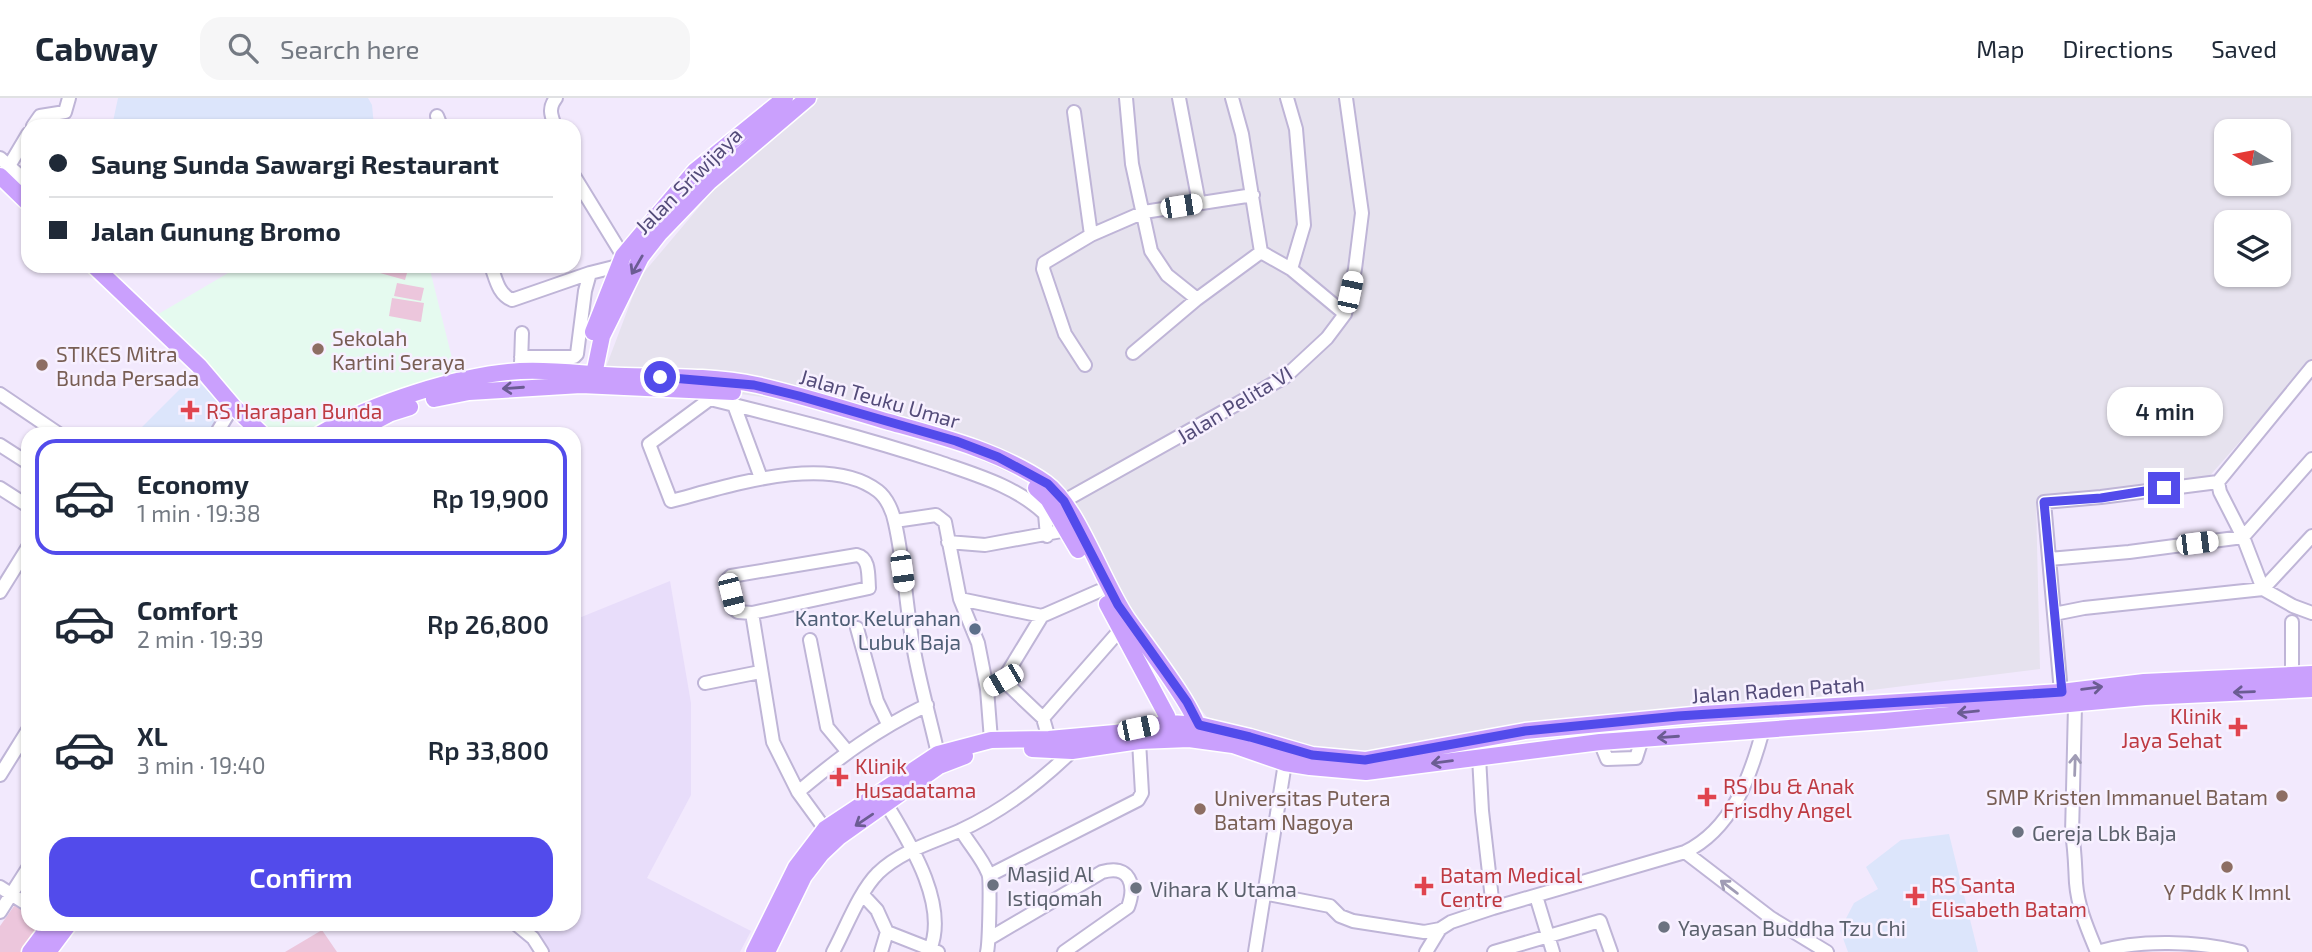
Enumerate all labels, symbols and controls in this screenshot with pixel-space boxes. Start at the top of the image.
search box [200,17,690,80]
text: Cabway [35,28,158,68]
icon: search [224,29,262,67]
text: Search here [280,33,420,64]
text: Map [1976,34,2024,63]
text: Directions [2062,34,2173,63]
text: Saved [2211,34,2277,63]
north arrow [2214,119,2291,196]
map controls [2214,119,2291,287]
street label: Jalan Sriwijaya [629,121,747,239]
text: Saung Sunda Sawargi Restaurant [91,148,499,179]
car [1159,192,1204,220]
button: layers [2214,210,2291,287]
text: Jalan Gunung Bromo [91,215,341,246]
one-way arrow [630,255,644,275]
car [1336,269,1365,315]
place label: Sekolah Kartini Seraya [332,325,465,374]
place label: STIKES Mitra Bunda Persada [56,341,199,390]
marker: Sekolah Kartini Seraya [310,341,326,357]
marker: STIKES Mitra Bunda Persada [34,357,50,373]
street label: Jalan Pelita VI [1172,360,1296,448]
route start [644,361,676,393]
street label: Jalan Teuku Umar [797,363,964,433]
one-way arrow [502,382,525,395]
callout: 4 min [2106,386,2222,436]
text: 4 min [2135,397,2195,425]
place label: RS Harapan Bunda [206,398,382,423]
marker: RS Harapan Bunda [180,400,200,420]
icon: car [53,466,116,529]
text: Economy [137,468,249,499]
route end [2148,472,2180,504]
text: Rp 19,900 [432,482,549,513]
text: 1 min · 19:38 [137,499,261,527]
car [2175,530,2220,556]
car [889,549,916,593]
car [716,571,747,617]
icon: car [53,592,116,655]
text: Comfort [137,594,238,625]
place label: Kantor Kelurahan Lubuk Baja [795,605,961,655]
text: Rp 26,800 [427,608,549,639]
marker: Kantor Kelurahan Lubuk Baja [967,621,983,637]
text: 2 min · 19:39 [137,625,264,653]
car [980,660,1027,700]
street label: Jalan Raden Patah [1691,670,1865,708]
one-way arrow [2080,682,2102,695]
one-way arrow [2233,685,2256,698]
place label: Klinik Jaya Sehat [2121,703,2222,752]
one-way arrow [1957,706,1980,719]
car [1116,713,1161,743]
marker: Klinik Jaya Sehat [2228,717,2248,737]
icon: car [53,718,116,781]
text: XL [137,720,168,751]
one-way arrow [1657,731,1680,744]
text: Rp 33,800 [428,734,549,765]
text: 3 min · 19:40 [137,751,266,779]
place label: Klinik Husadatama [855,753,976,802]
one-way arrow [2068,754,2081,777]
one-way arrow [1431,755,1454,768]
marker: Klinik Husadatama [829,767,849,787]
place label: RS Ibu & Anak Frisdhy Angel [1723,773,1855,822]
place label: SMP Kristen Immanuel Batam [1986,784,2268,809]
place label: Universitas Putera Batam Nagoya [1214,785,1390,834]
marker: RS Ibu & Anak Frisdhy Angel [1697,787,1717,807]
marker: SMP Kristen Immanuel Batam [2274,788,2290,804]
marker: Universitas Putera Batam Nagoya [1192,801,1208,817]
one-way arrow [855,813,874,827]
place label: Gereja Lbk Baja [2032,820,2177,846]
marker: Gereja Lbk Baja [2010,824,2026,840]
button: Confirm [49,837,553,917]
marker: Y Pddk K Imnl [2219,859,2235,875]
place label: Masjid Al Istiqomah [1007,861,1102,910]
place label: Batam Medical Centre [1440,862,1583,911]
place label: RS Santa Elisabeth Batam [1931,872,2087,921]
place label: Vihara K Utama [1150,876,1297,901]
marker: Batam Medical Centre [1414,876,1434,896]
marker: Masjid Al Istiqomah [985,877,1001,893]
place label: Y Pddk K Imnl [2164,879,2291,904]
marker: Vihara K Utama [1128,880,1144,896]
one-way arrow [1720,880,1739,894]
marker: RS Santa Elisabeth Batam [1905,886,1925,906]
place label: Yayasan Buddha Tzu Chi [1678,915,1906,940]
marker: Yayasan Buddha Tzu Chi [1656,919,1672,935]

